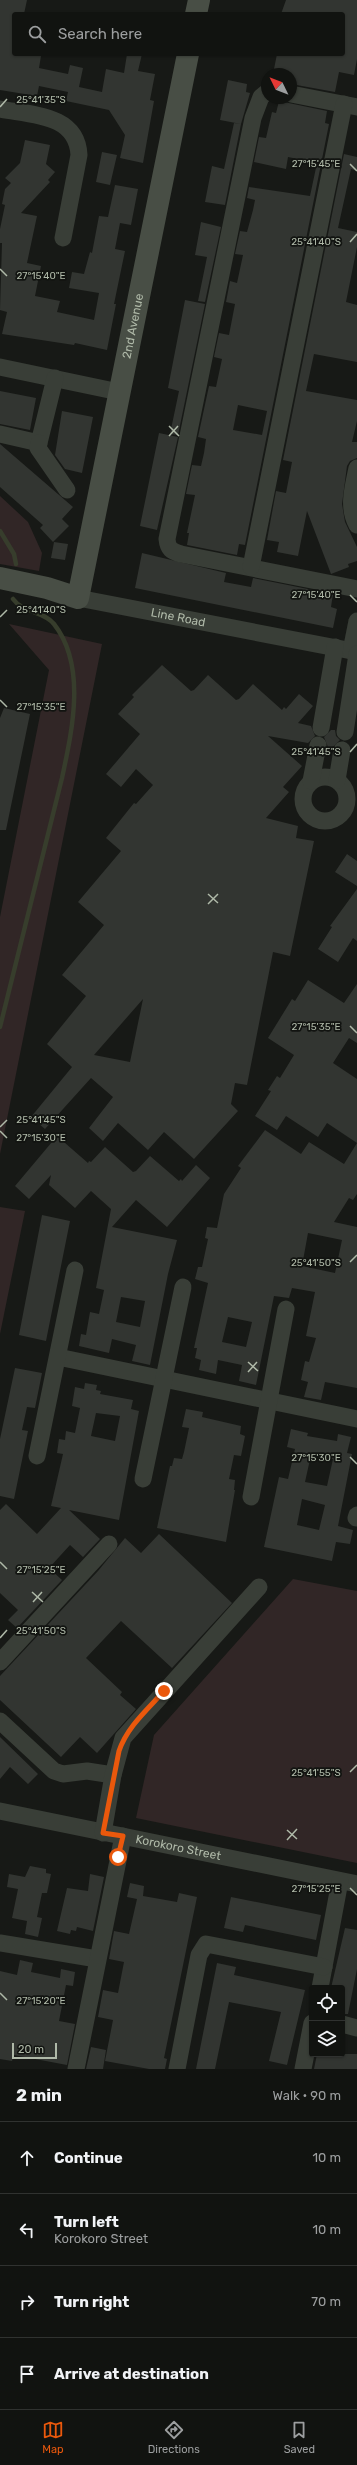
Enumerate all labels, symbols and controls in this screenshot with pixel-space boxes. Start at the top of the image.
search box [12,12,345,56]
icon: search [26,23,48,45]
text: Search here [58,25,142,43]
north arrow [261,68,297,104]
text: 25°41'35"S [16,94,66,106]
text: 27°15'45"E [292,158,340,170]
text: 25°41'40"S [291,236,341,248]
text: 27°15'40"E [16,270,66,282]
street label: 2nd Avenue [120,292,146,360]
text: 27°15'40"E [291,589,341,601]
text: 25°41'40"S [16,604,66,616]
street label: Line Road [150,605,207,629]
text: 27°15'35"E [16,701,66,713]
text: 25°41'45"S [291,746,341,758]
text: 27°15'35"E [291,1021,341,1033]
text: 25°41'45"S [16,1114,66,1126]
text: 27°15'30"E [16,1132,66,1144]
text: 25°41'50"S [291,1257,341,1269]
text: 27°15'30"E [291,1452,341,1464]
text: 27°15'25"E [17,1564,65,1576]
text: 25°41'50"S [16,1625,66,1637]
route end [155,1682,173,1700]
text: 25°41'55"S [291,1767,341,1779]
street label: Korokoro Street [134,1832,223,1863]
route start [109,1848,127,1866]
text: 27°15'25"E [292,1883,340,1895]
map controls [309,1985,345,2057]
button: locate [309,1985,345,2021]
text: 27°15'20"E [16,1995,66,2007]
button: layers [309,2021,345,2057]
scale bar [12,2041,57,2060]
text: 20 m [18,2043,44,2056]
text: 2 min [16,2085,62,2105]
text: Walk · 90 m [273,2088,341,2103]
icon: ahead [16,2147,38,2169]
text: Continue [54,2149,123,2167]
text: 10 m [312,2150,341,2165]
text: Turn left [54,2213,119,2231]
icon: left [16,2219,38,2241]
text: 10 m [312,2222,341,2237]
text: Korokoro Street [54,2231,148,2246]
icon: right [16,2291,38,2313]
text: Turn right [54,2293,129,2311]
text: 70 m [311,2294,341,2309]
icon: arrive [16,2363,38,2385]
text: Arrive at destination [54,2365,209,2383]
tab: Map [42,2419,64,2456]
tab: Directions [148,2419,200,2456]
tab: Saved [284,2419,315,2456]

